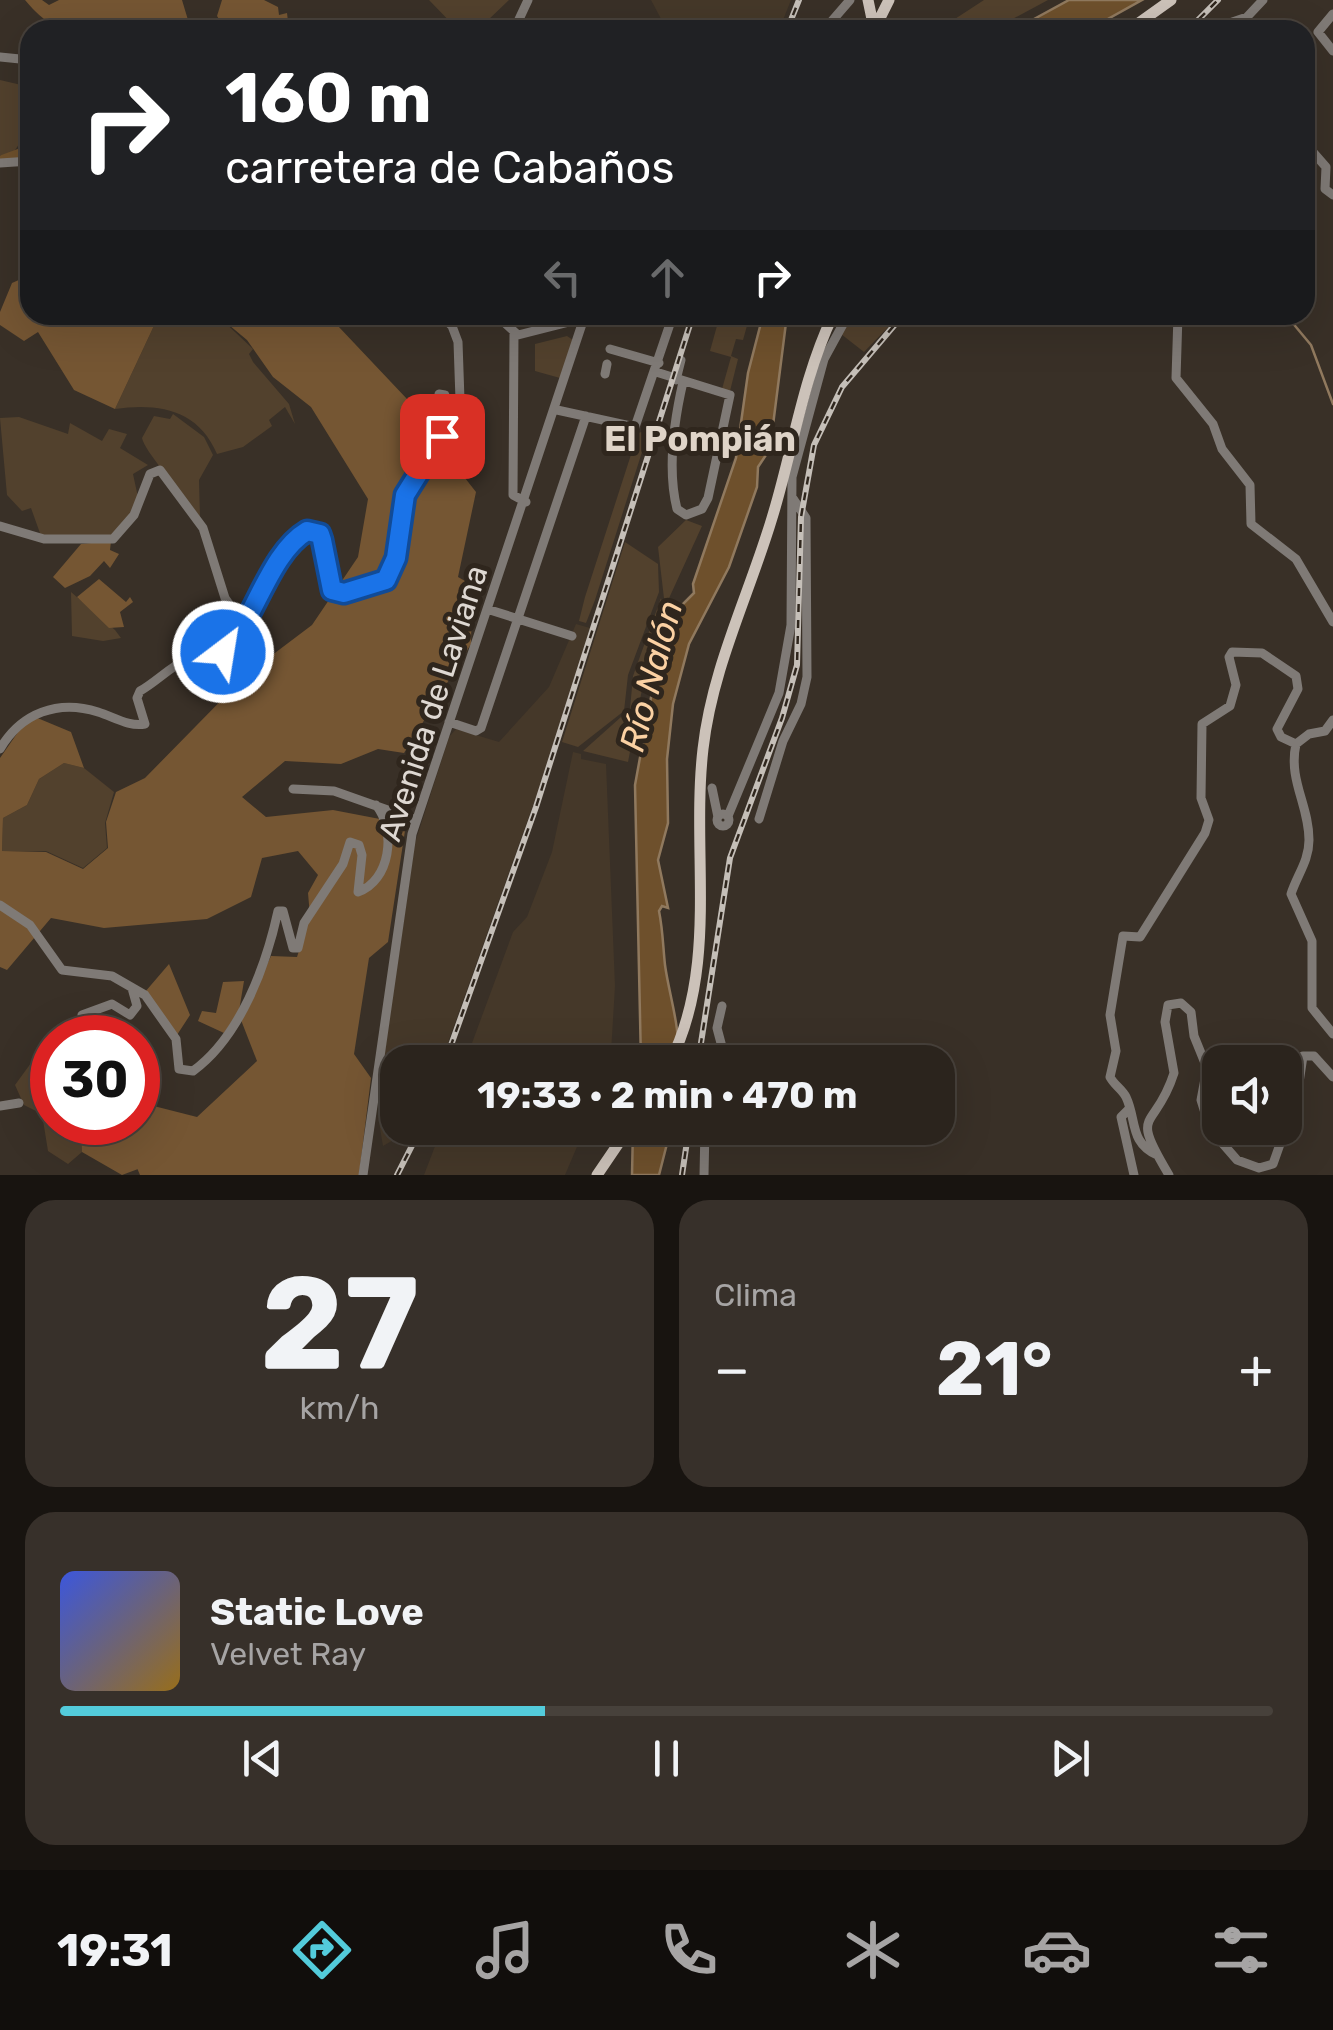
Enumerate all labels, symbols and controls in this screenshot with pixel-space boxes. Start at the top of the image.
text: 160 m [225,57,432,140]
icon: right [60,60,190,190]
text: carretera de Cabaños [225,141,674,194]
icon: left [535,250,590,305]
icon: ahead [640,250,695,305]
icon: right [745,250,800,305]
pin [400,394,485,479]
icon: arrive [415,409,470,464]
district label: El Pompián [604,418,796,460]
street label: Avenida de Laviana [371,560,495,846]
water label: Río Nalón [611,596,691,756]
position arrow [171,600,275,704]
speed limit sign: 30 [30,1015,160,1145]
map controls [1202,1045,1302,1145]
button: sound [1202,1045,1302,1145]
text: 19:33 · 2 min · 470 m [477,1072,858,1118]
text: 27 [260,1246,419,1401]
text: Clima [714,1276,797,1314]
text: 21° [936,1325,1053,1414]
text: − [714,1337,750,1402]
text: + [1239,1337,1273,1402]
text: km/h [300,1389,379,1427]
text: Static Love [210,1589,424,1635]
text: Velvet Ray [210,1635,366,1673]
icon: previous [235,1731,290,1786]
icon: pause [639,1731,694,1786]
icon: next [1043,1731,1098,1786]
icon: directions [287,1915,357,1985]
icon: music [470,1915,540,1985]
icon: phone [654,1915,724,1985]
icon: climate [838,1915,908,1985]
icon: car [1022,1915,1092,1985]
icon: filters [1206,1915,1276,1985]
text: 19:31 [57,1924,173,1977]

